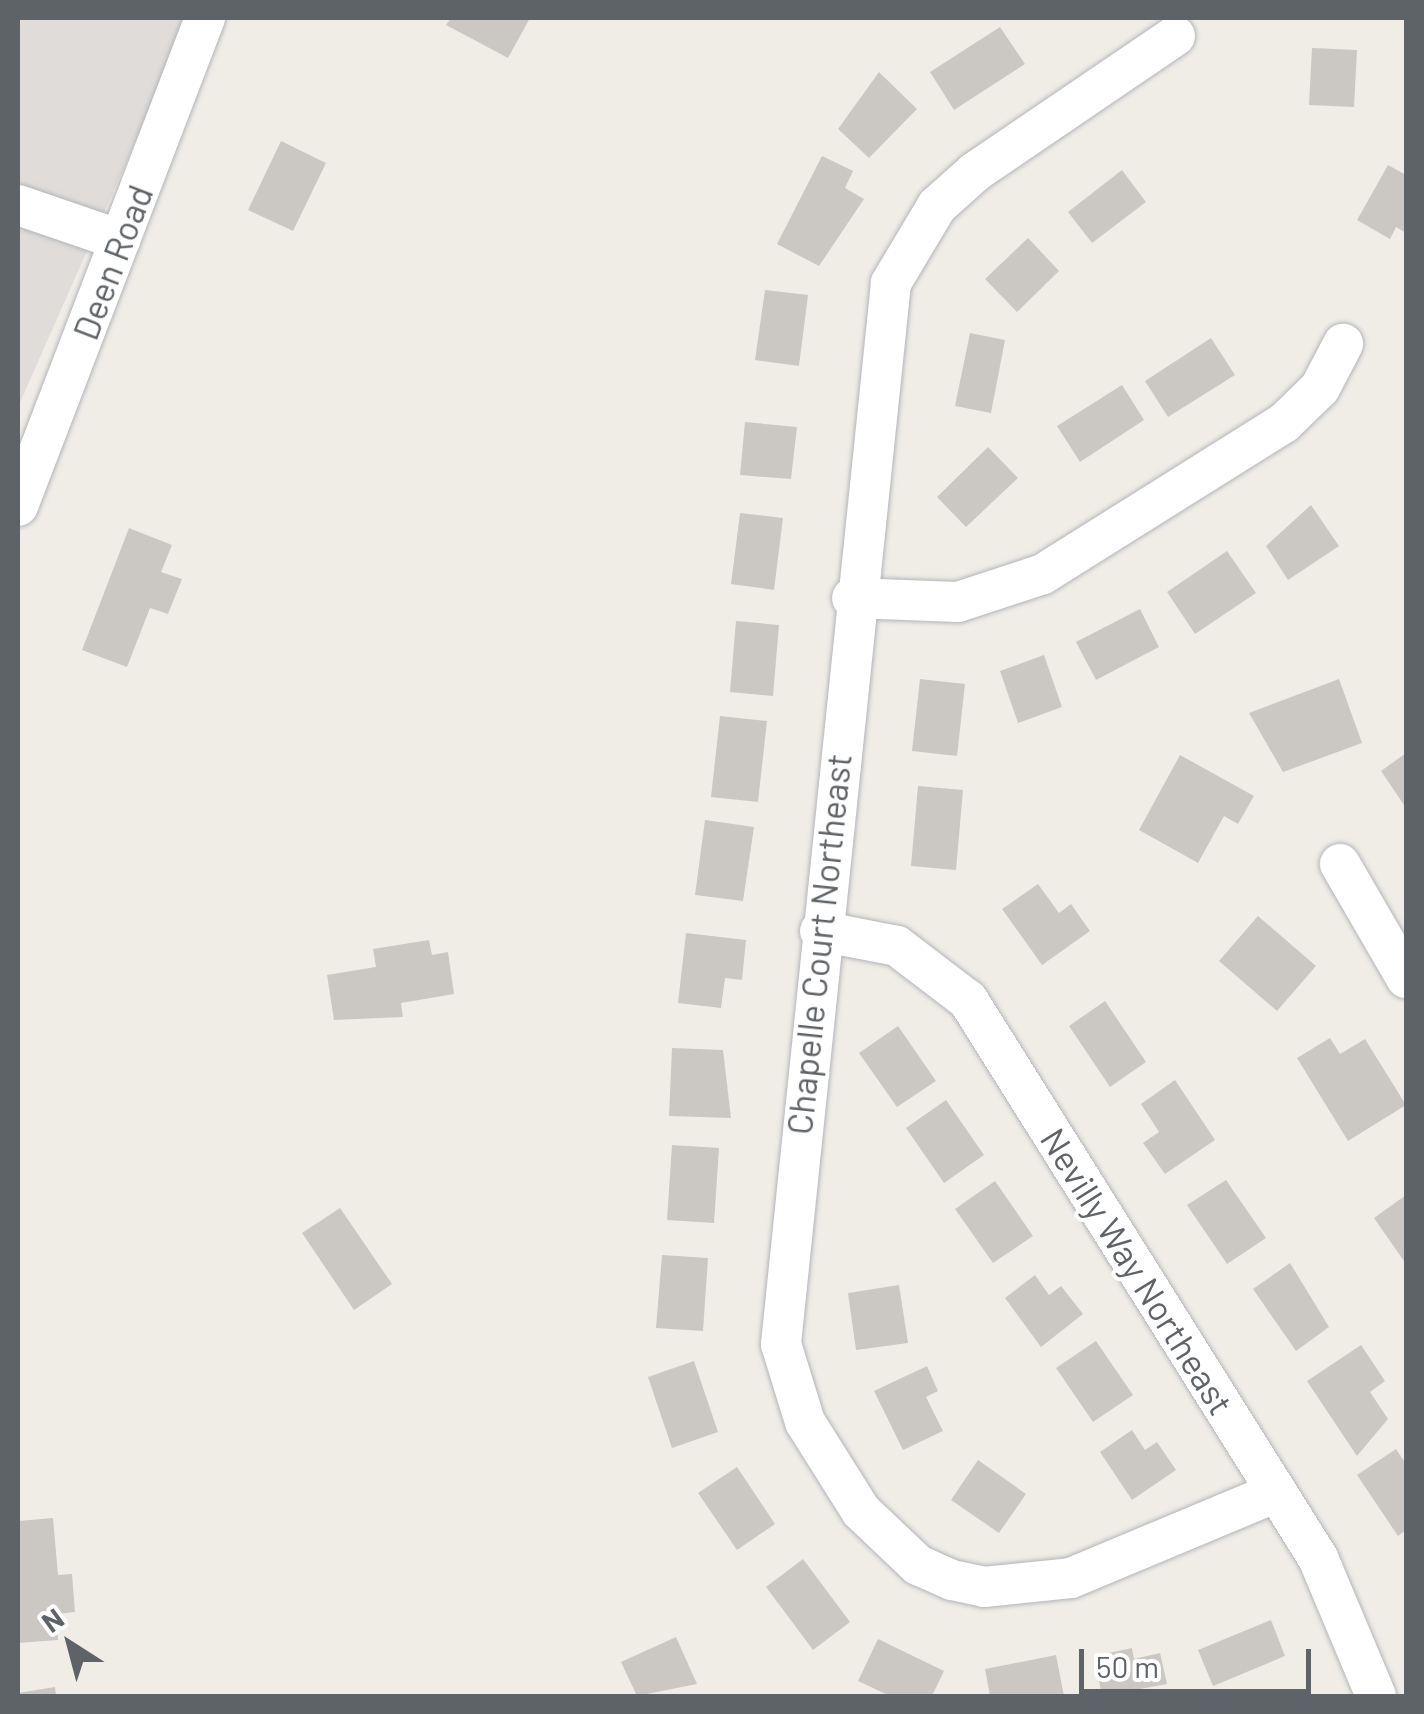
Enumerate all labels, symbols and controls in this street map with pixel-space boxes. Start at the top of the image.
street label: Deen Road [63,179,161,345]
street label: Chapelle Court Northeast [777,751,859,1137]
street label: Nevilly Way Northeast [1033,1120,1243,1422]
north arrow [20,1594,120,1694]
text: N [35,1601,70,1639]
scale bar [1084,1629,1316,1691]
text: 50 m [1096,1648,1159,1684]

